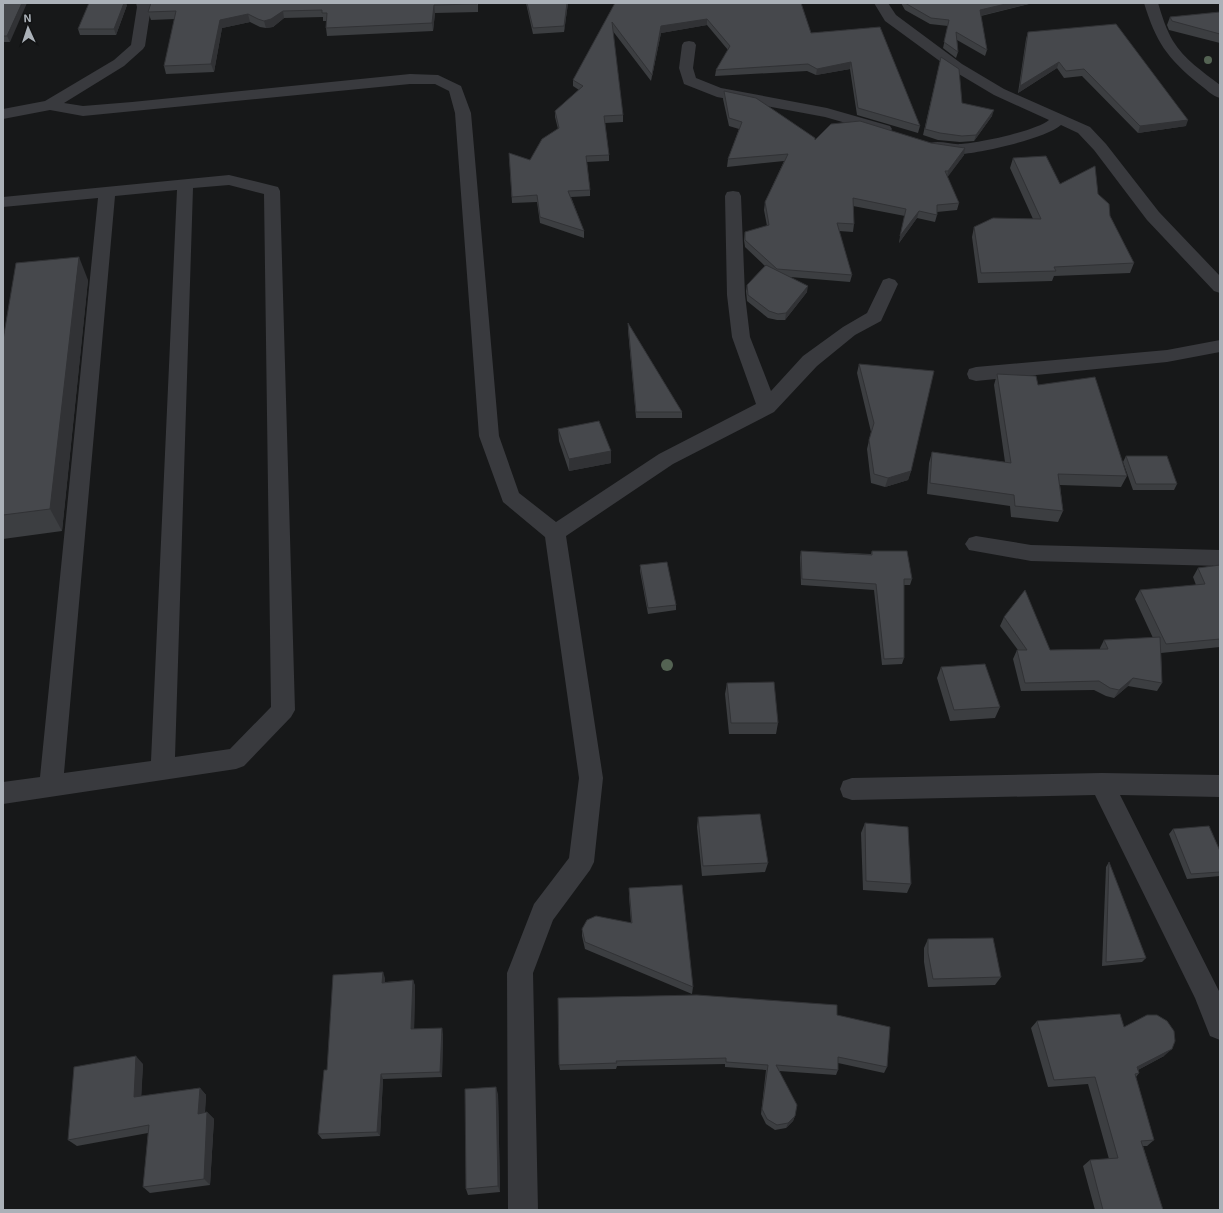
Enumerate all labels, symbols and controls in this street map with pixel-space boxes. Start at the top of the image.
north arrow [8,8,48,48]
text: N [23,11,32,24]

